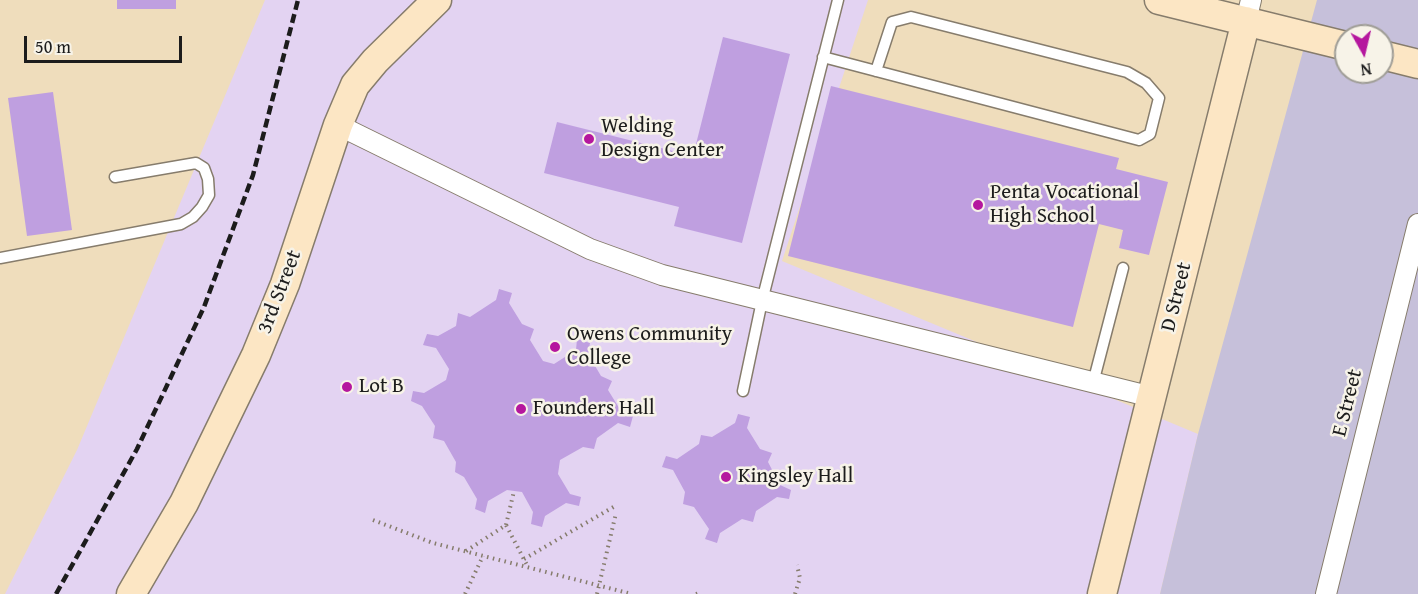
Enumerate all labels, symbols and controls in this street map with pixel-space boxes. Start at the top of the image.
scale bar [27,24,184,62]
north arrow [1334,24,1394,84]
text: 50 m [35,33,71,60]
text: N [1359,57,1373,82]
place label: Welding Design Center [601,114,724,164]
marker: Welding Design Center [582,132,596,146]
place label: Penta Vocational High School [990,180,1139,230]
marker: Penta Vocational High School [971,198,985,212]
street label: 3rd Street [253,247,307,337]
street label: D Street [1156,260,1198,334]
place label: Owens Community College [567,322,732,372]
marker: Owens Community College [548,340,562,354]
street label: E Street [1328,367,1368,439]
place label: Lot B [359,374,404,400]
marker: Lot B [340,380,354,394]
place label: Founders Hall [533,396,655,422]
marker: Founders Hall [514,402,528,416]
place label: Kingsley Hall [738,464,853,490]
marker: Kingsley Hall [719,470,733,484]

